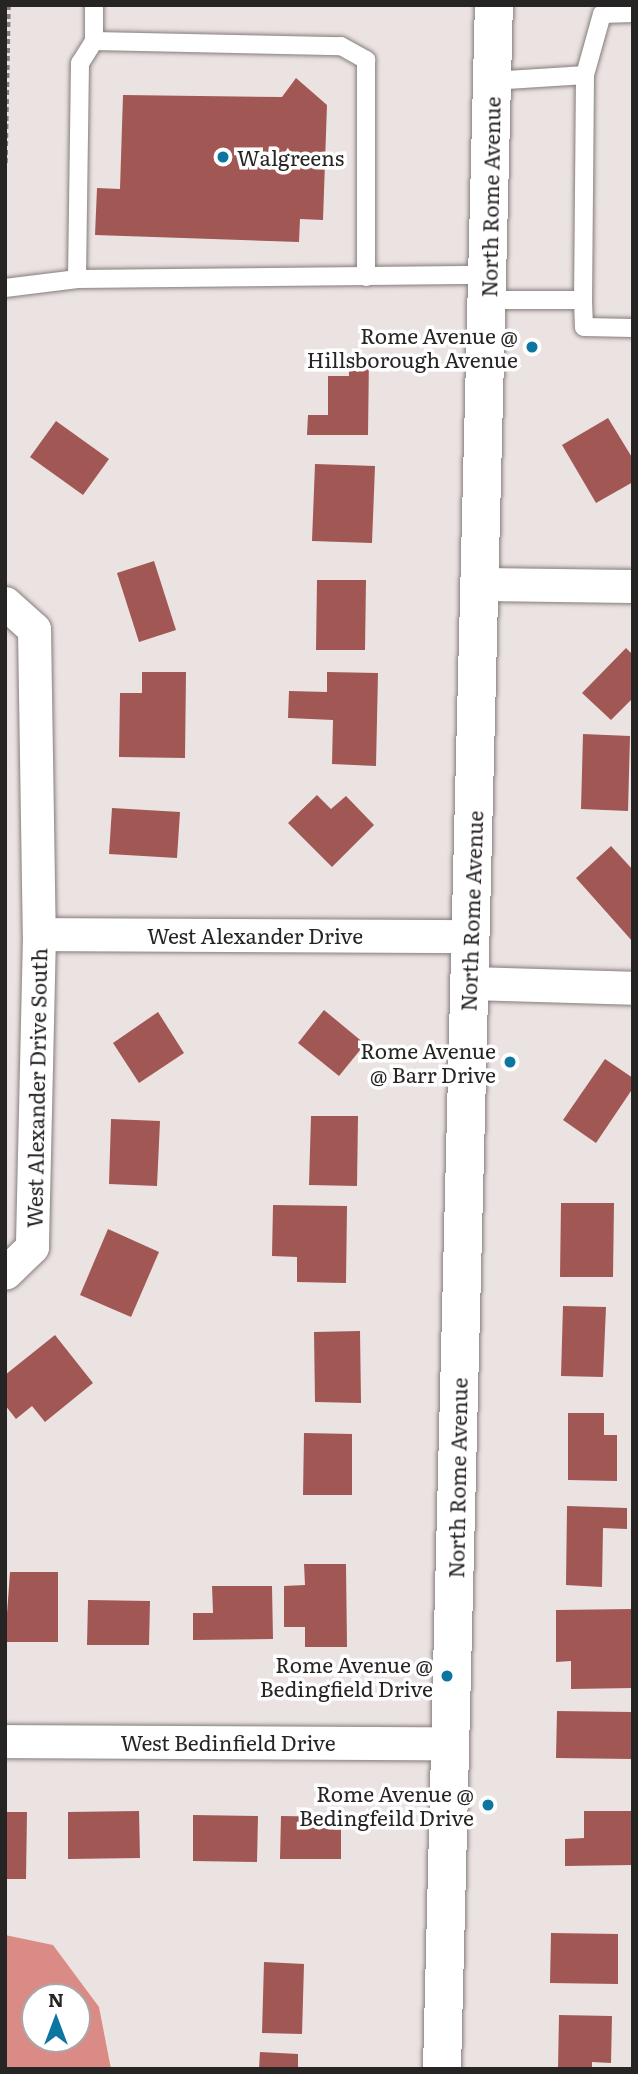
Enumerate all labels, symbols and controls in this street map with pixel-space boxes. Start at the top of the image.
street label: North Rome Avenue [476,96,504,298]
place label: Walgreens [237,144,344,170]
marker: Walgreens [215,149,231,165]
place label: Rome Avenue @ Hillsborough Avenue [307,322,518,372]
marker: Rome Avenue @ Hillsborough Avenue [524,339,540,355]
street label: North Rome Avenue [455,810,487,1012]
street label: West Alexander Drive [147,922,363,948]
street label: West Alexander Drive South [21,948,51,1228]
place label: Rome Avenue @ Barr Drive [360,1037,496,1087]
marker: Rome Avenue @ Barr Drive [502,1054,518,1070]
street label: North Rome Avenue [443,1377,471,1579]
place label: Rome Avenue @ Bedingfield Drive [260,1651,433,1701]
marker: Rome Avenue @ Bedingfield Drive [439,1668,455,1684]
street label: West Bedinfield Drive [120,1729,336,1755]
place label: Rome Avenue @ Bedingfeild Drive [299,1780,474,1830]
marker: Rome Avenue @ Bedingfeild Drive [480,1797,496,1813]
north arrow [21,1983,91,2053]
text: N [48,1985,64,2013]

